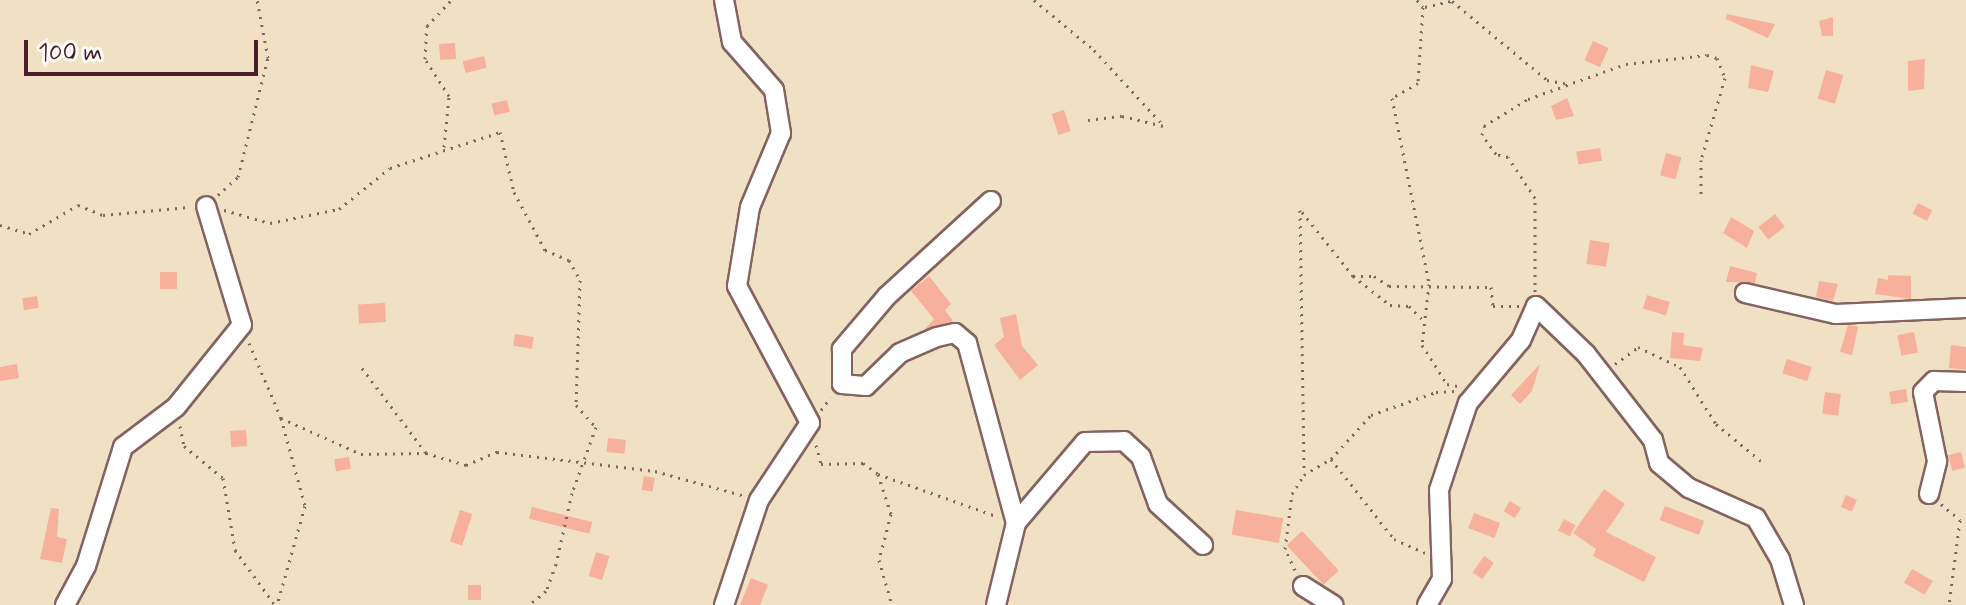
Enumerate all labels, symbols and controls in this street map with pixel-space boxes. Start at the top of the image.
scale bar [28,24,262,74]
text: 100 m [38,38,102,69]

